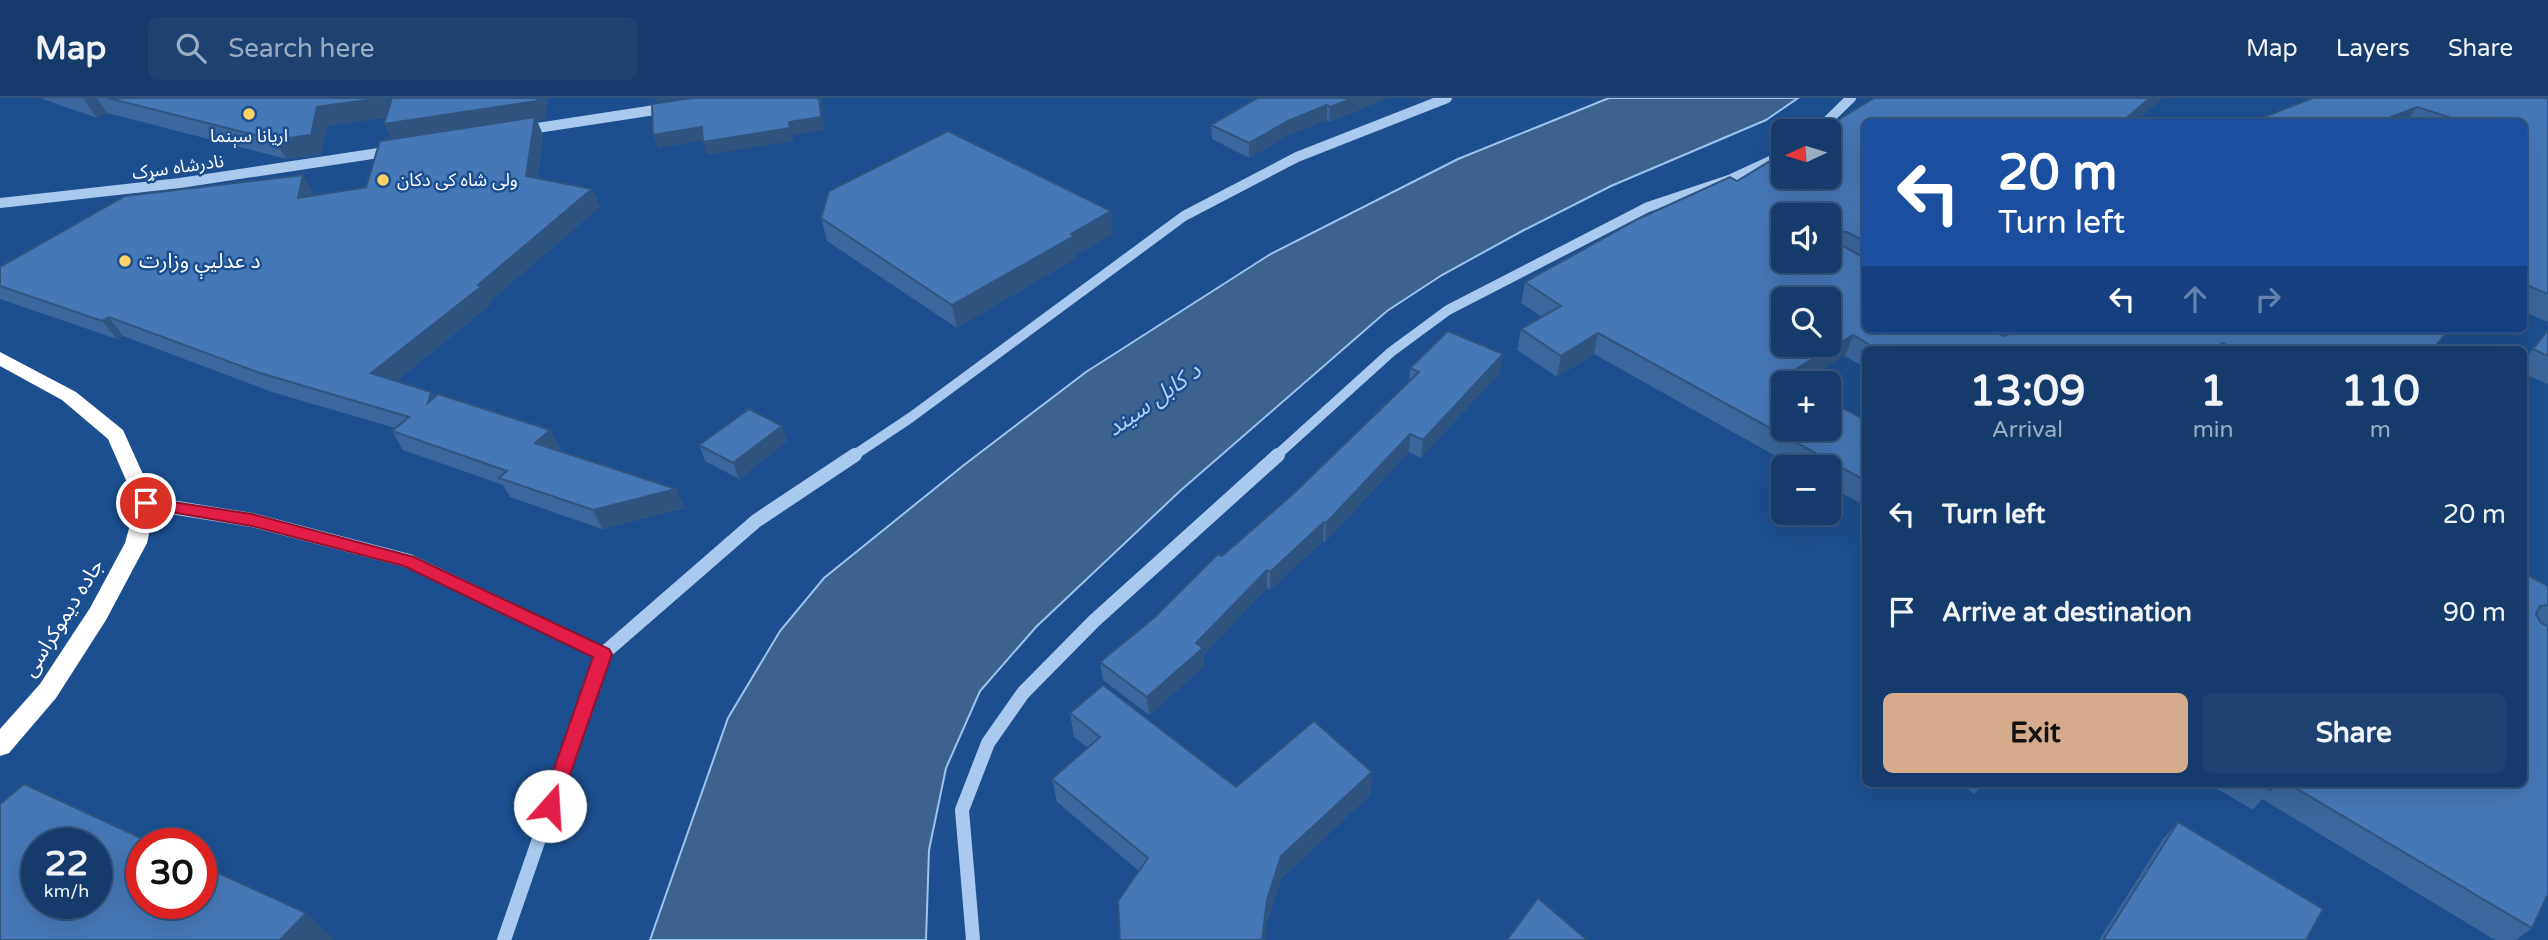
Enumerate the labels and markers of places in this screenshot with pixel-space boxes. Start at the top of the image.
marker: اريانا سېنما [241,106,257,122]
place label: اريانا سېنما [210,125,288,148]
place label: ولی شاہ کی دکان [397,169,518,191]
marker: ولی شاہ کی دکان [375,172,391,188]
place label: د عدلیې وزارت [139,249,261,279]
marker: د عدلیې وزارت [117,253,133,269]
pin [116,473,176,533]

